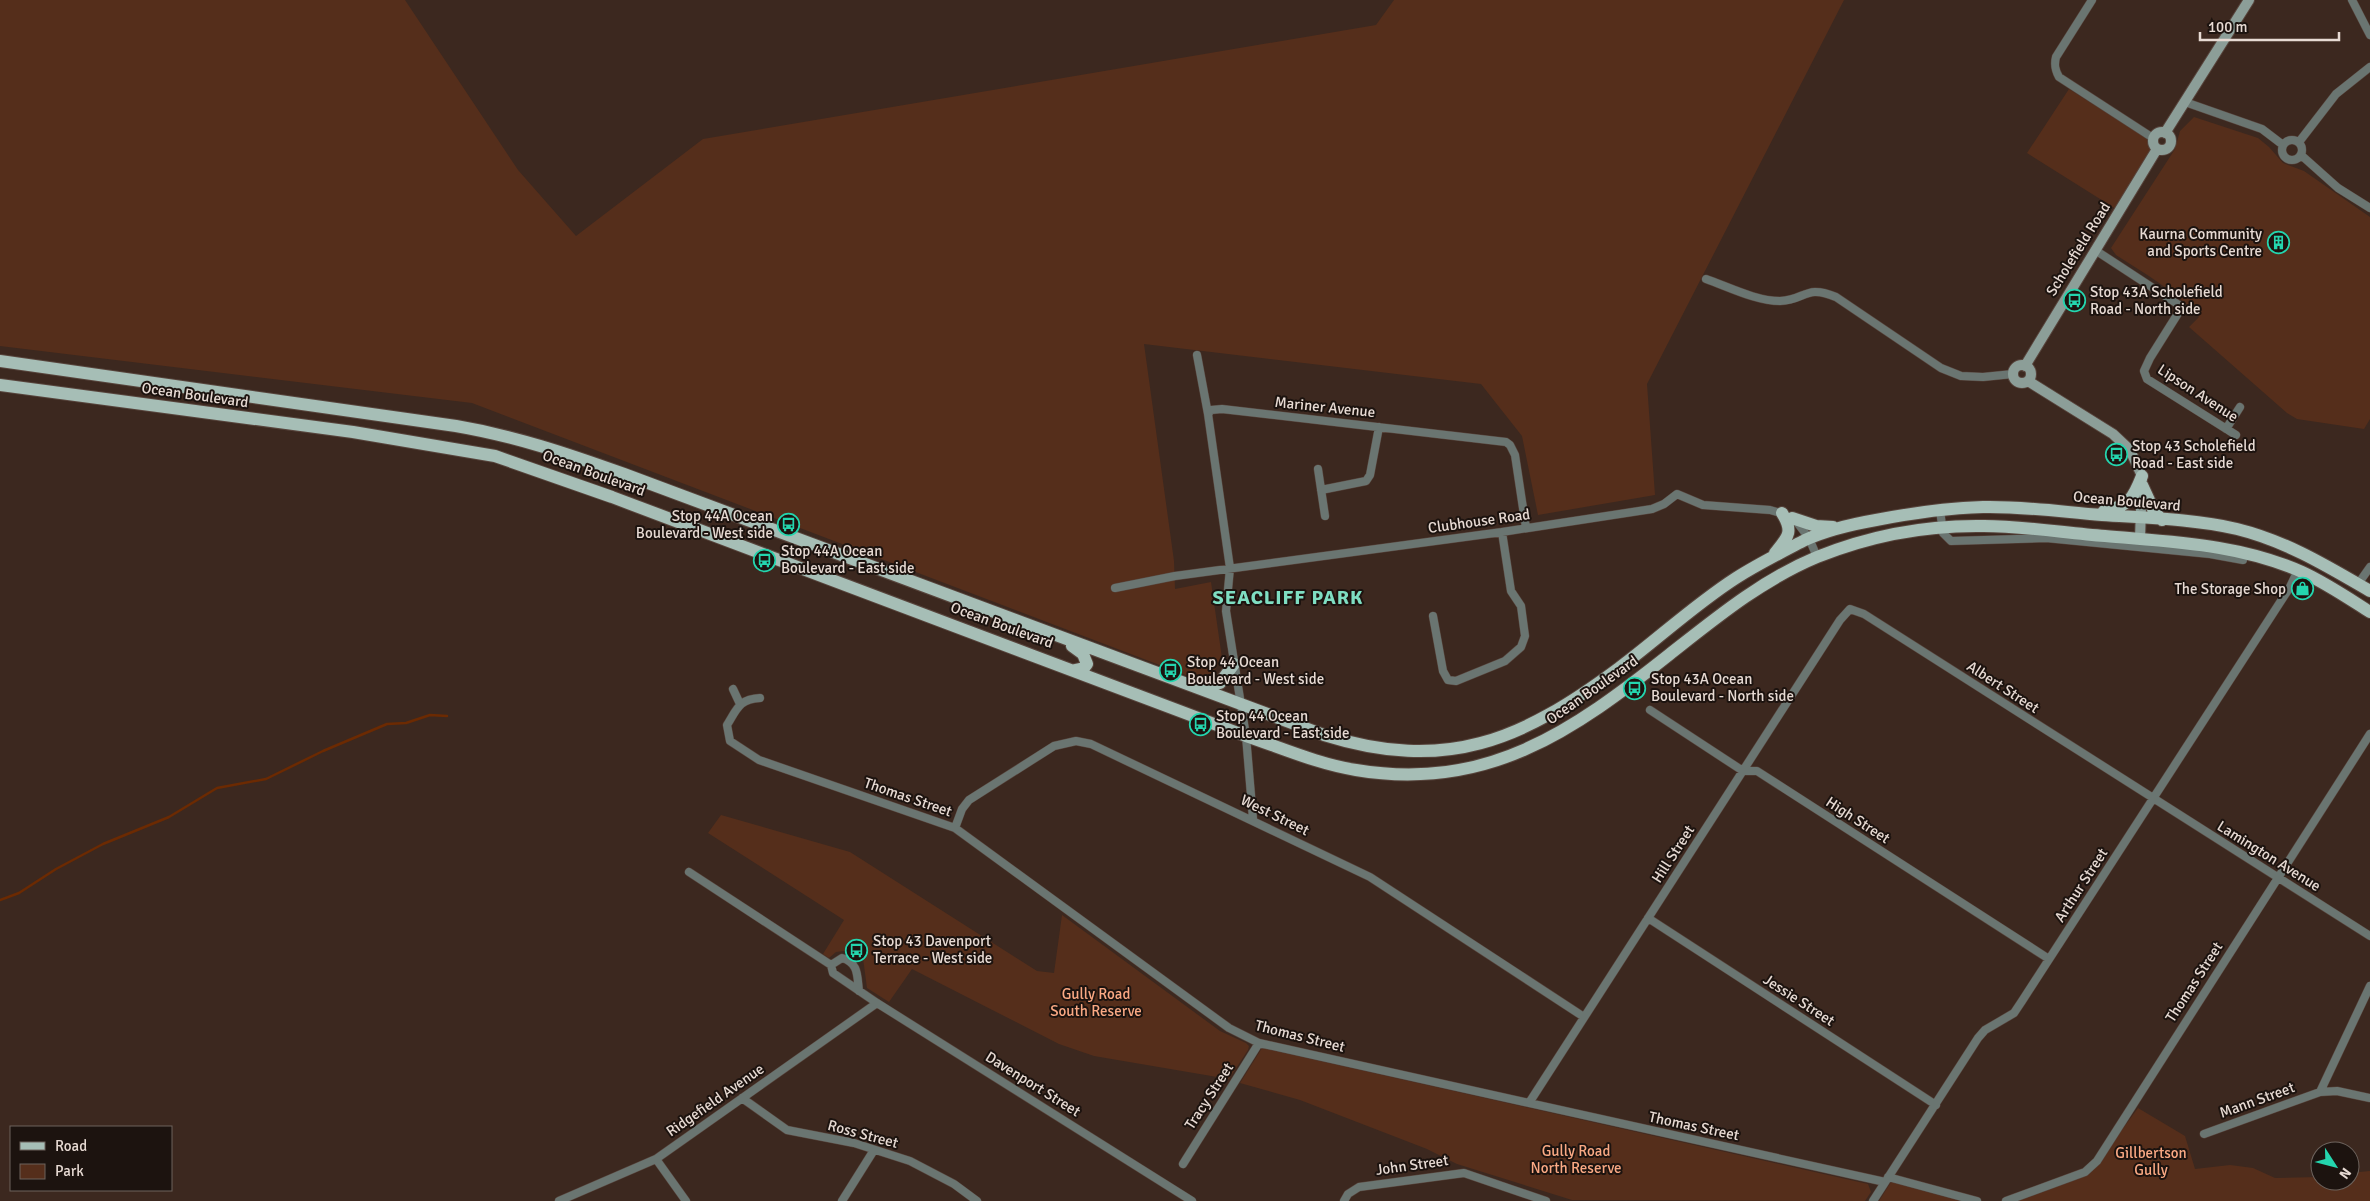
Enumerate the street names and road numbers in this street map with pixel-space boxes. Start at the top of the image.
street label: Scholefield Road [2042,199,2114,299]
street label: Lipson Avenue [2154,360,2242,426]
street label: Ocean Boulevard [140,379,250,411]
street label: Mariner Avenue [1274,393,1376,421]
street label: Ocean Boulevard [540,446,648,500]
street label: Ocean Boulevard [2072,487,2182,515]
street label: Clubhouse Road [1427,505,1531,537]
street label: Ocean Boulevard [948,598,1056,652]
street label: Ocean Boulevard [1543,652,1641,728]
street label: Albert Street [1964,657,2042,717]
street label: Thomas Street [862,774,954,820]
street label: West Street [1238,791,1312,839]
street label: High Street [1823,793,1893,847]
street label: Lamington Avenue [2214,817,2324,895]
street label: Hill Street [1648,822,1698,886]
street label: Arthur Street [2050,845,2112,925]
street label: Thomas Street [2161,939,2227,1025]
street label: Jessie Street [1760,970,1838,1030]
street label: Thomas Street [1253,1016,1347,1056]
street label: Davenport Street [982,1048,1084,1120]
street label: Tracy Street [1181,1059,1237,1133]
street label: Ridgefield Avenue [663,1060,767,1140]
street label: Mann Street [2217,1078,2297,1122]
street label: Thomas Street [1647,1108,1741,1144]
street label: Ross Street [826,1116,900,1152]
street label: John Street [1374,1151,1450,1179]

